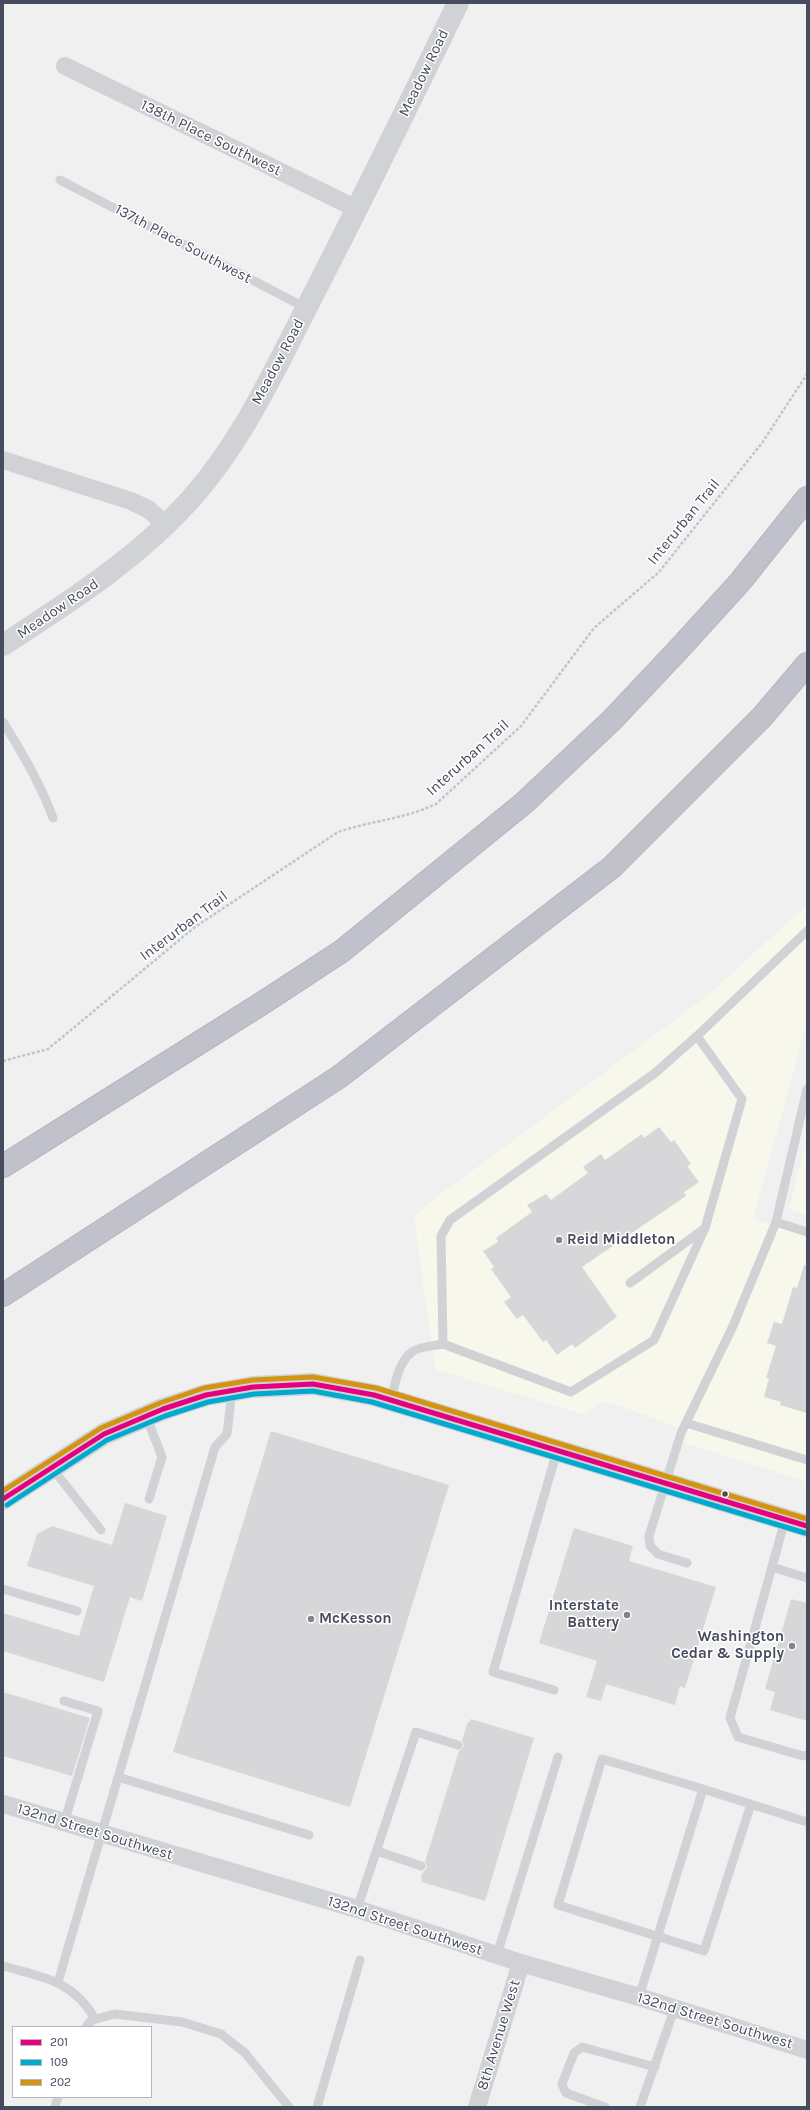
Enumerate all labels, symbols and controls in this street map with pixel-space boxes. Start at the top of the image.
street label: Meadow Road [395,26,453,120]
street label: 138th Place Southwest [138,96,284,180]
street label: 137th Place Southwest [112,200,254,288]
street label: Meadow Road [248,316,308,408]
street label: Interurban Trail [644,476,724,568]
street label: Meadow Road [14,575,102,643]
street label: Interurban Trail [423,716,513,800]
street label: Interurban Trail [137,887,231,965]
place label: Reid Middleton [567,1231,675,1249]
marker: Reid Middleton [554,1235,564,1245]
unlabelled marker [720,1489,730,1499]
place label: Interstate Battery [549,1597,619,1632]
place label: McKesson [319,1610,391,1628]
marker: Interstate Battery [622,1610,632,1620]
marker: McKesson [306,1614,316,1624]
place label: Washington Cedar & Supply [671,1628,784,1663]
marker: Washington Cedar & Supply [787,1641,797,1651]
street label: 132nd Street Southwest [15,1800,175,1864]
street label: 132nd Street Southwest [325,1892,485,1960]
street label: 8th Avenue West [474,1978,524,2092]
street label: 132nd Street Southwest [635,1989,795,2053]
legend [12,2026,152,2098]
text: 201 [50,2035,68,2049]
text: 109 [50,2055,68,2069]
text: 202 [50,2075,71,2089]

